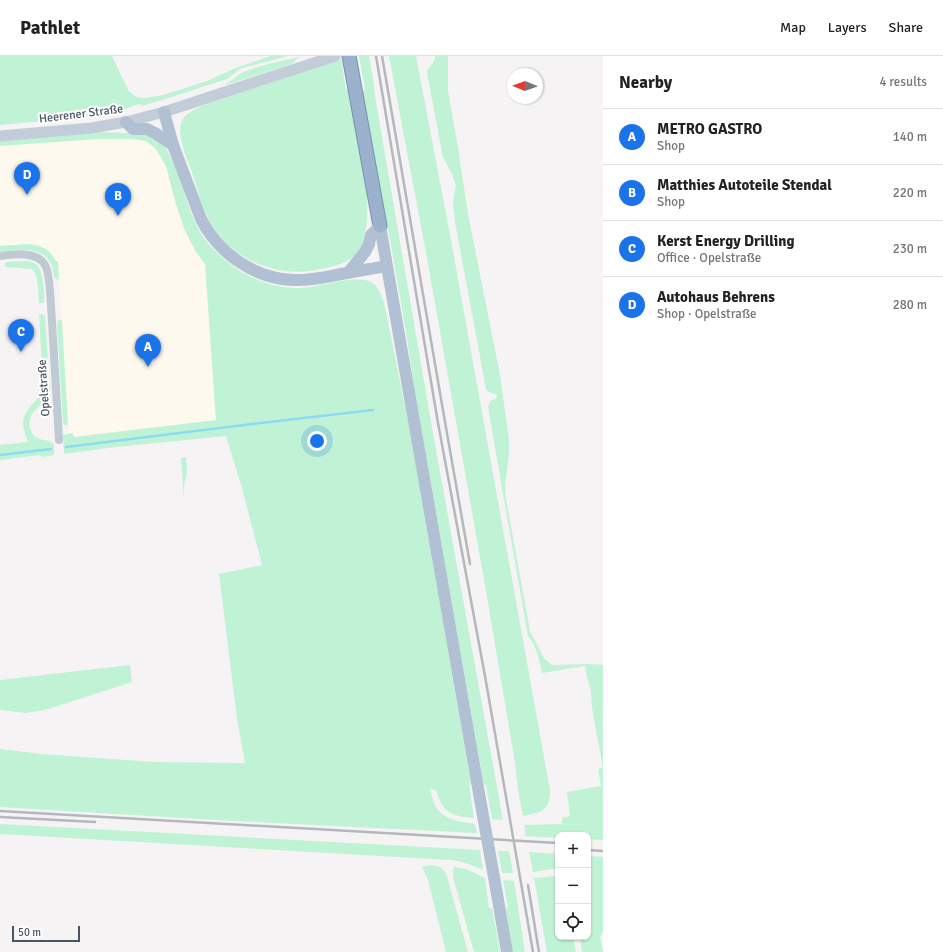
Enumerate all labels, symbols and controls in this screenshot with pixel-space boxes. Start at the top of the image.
text: Pathlet [20,16,80,40]
text: Map [780,19,806,36]
text: Layers [828,19,867,36]
text: Share [889,19,923,36]
north arrow [507,68,543,104]
text: Nearby [619,72,672,93]
text: 4 results [879,74,927,90]
street label: Heerener Straße [38,101,124,127]
text: METRO GASTRO [657,120,762,138]
text: A [628,129,636,145]
text: 140 m [893,129,927,145]
text: Shop [657,138,685,154]
pin: D [14,162,40,195]
text: Matthies Autoteile Stendal [657,176,832,194]
pin: B [105,183,131,216]
text: B [628,185,636,201]
text: 220 m [893,185,927,201]
text: Shop [657,194,685,210]
text: Kerst Energy Drilling [657,232,794,250]
text: C [628,241,636,257]
text: 230 m [893,241,927,257]
text: Office · Opelstraße [657,250,761,266]
text: Autohaus Behrens [657,288,775,306]
text: D [628,297,636,313]
text: 280 m [893,297,927,313]
text: Shop · Opelstraße [657,306,757,322]
pin: C [8,319,34,352]
pin: A [135,334,161,367]
street label: Opelstraße [35,359,53,417]
your location [307,431,327,451]
map controls [555,832,591,940]
button: + [555,832,591,868]
button: − [555,868,591,904]
button: locate [555,904,591,940]
scale bar [12,924,80,943]
text: 50 m [18,926,41,939]

